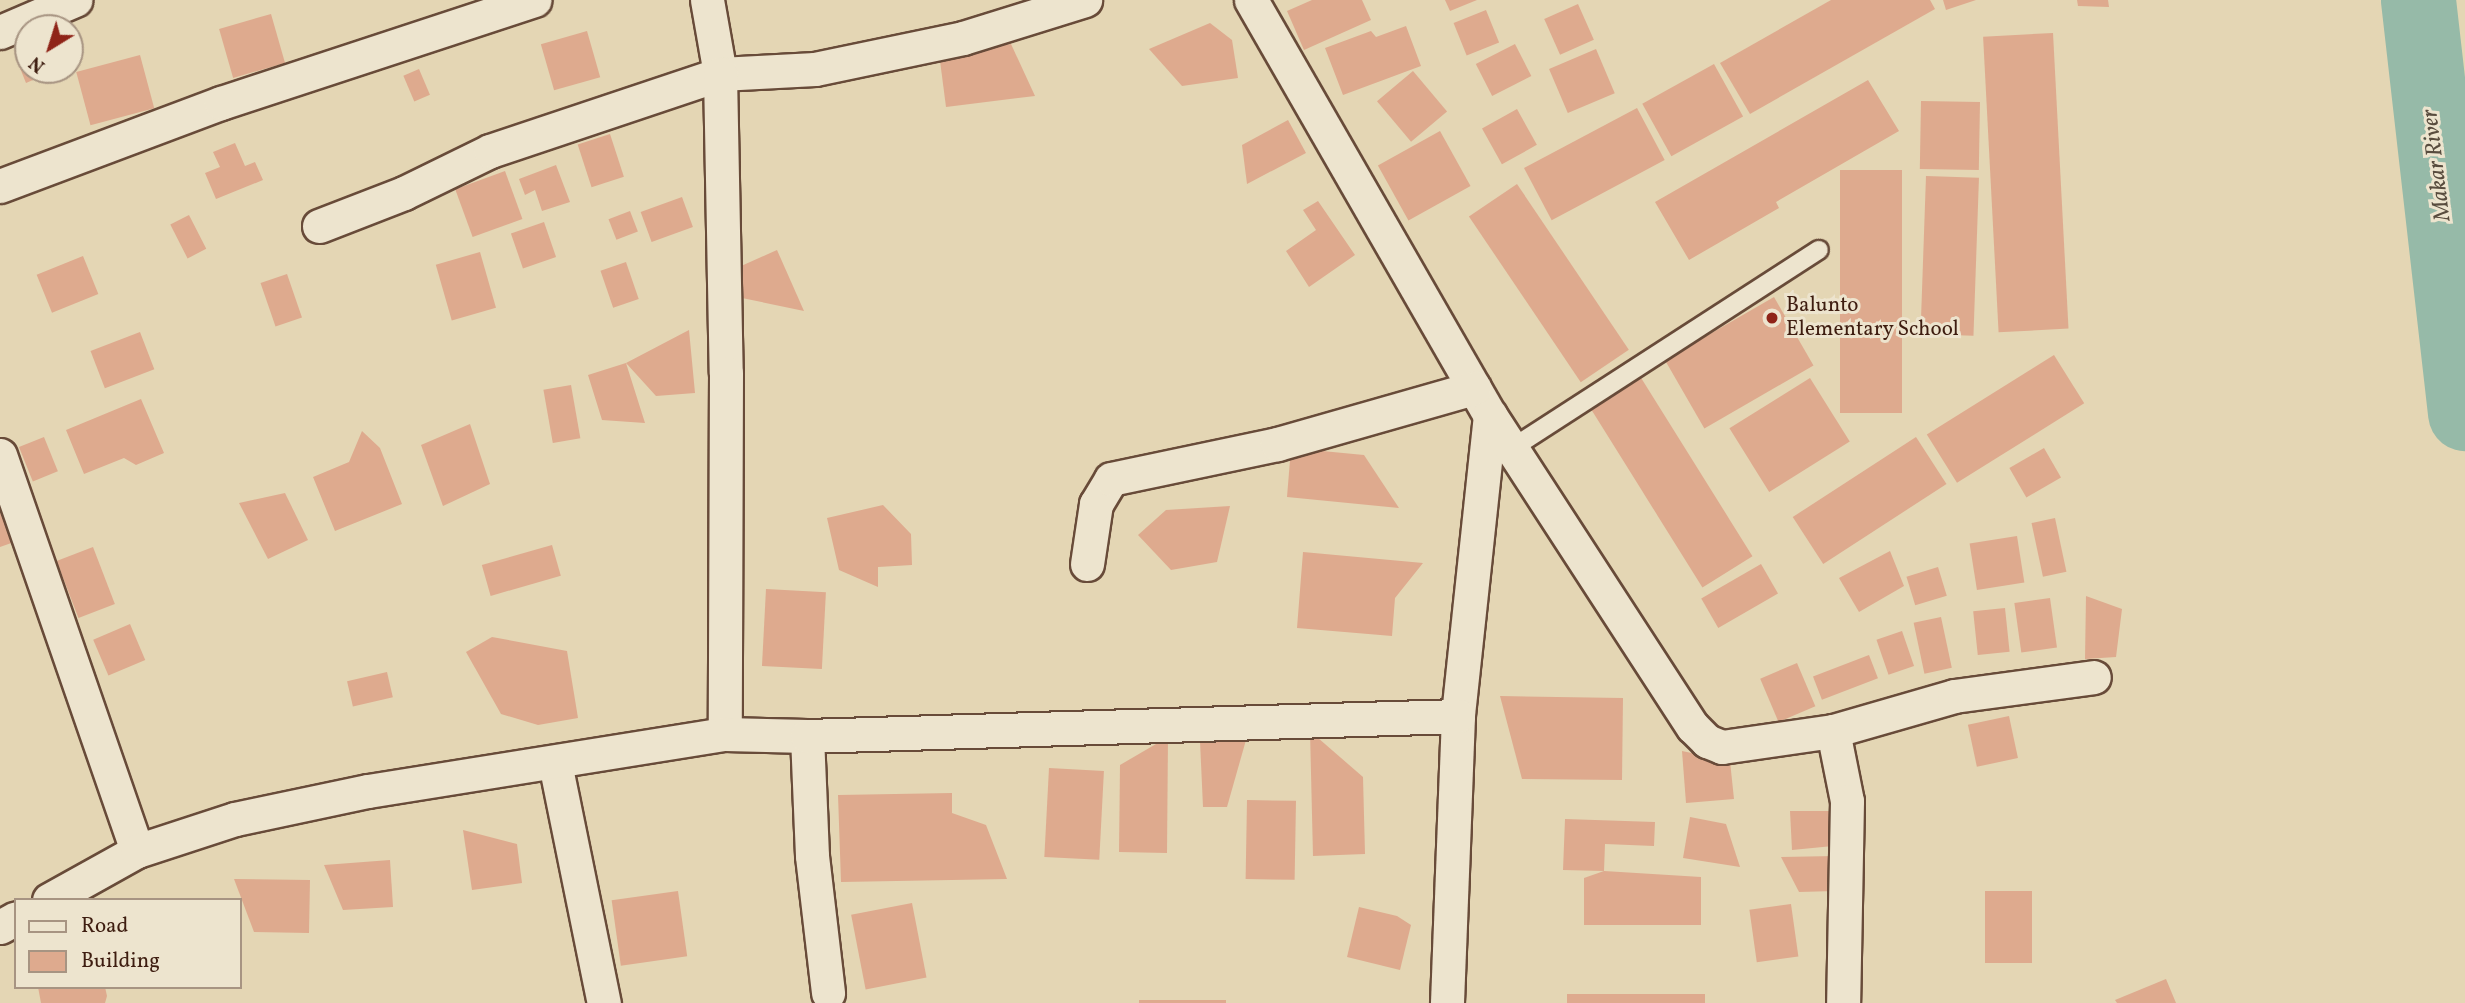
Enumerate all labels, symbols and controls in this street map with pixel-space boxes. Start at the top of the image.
north arrow [14,14,84,84]
text: N [24,49,51,78]
water label: Makar River [2416,107,2458,223]
place label: Balunto Elementary School [1786,293,1960,343]
marker: Balunto Elementary School [1764,310,1780,326]
legend [14,898,242,989]
text: Road [81,912,128,941]
text: Building [81,947,160,976]

